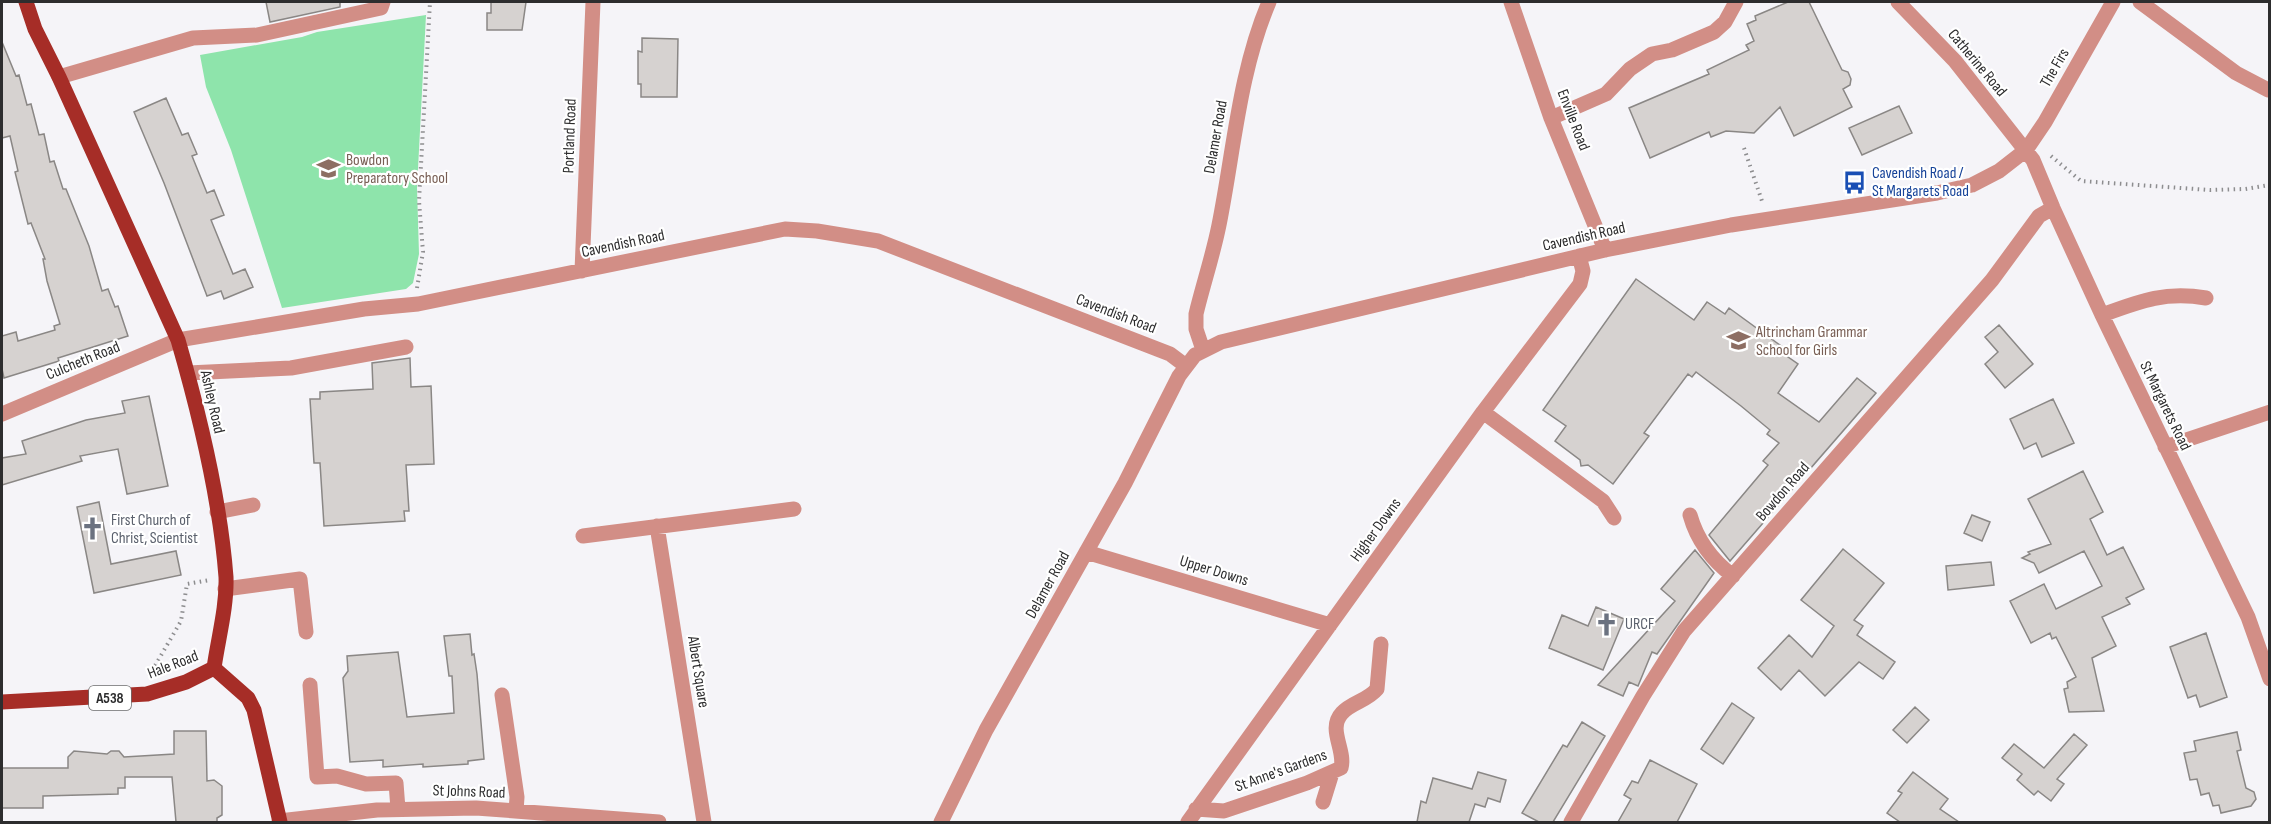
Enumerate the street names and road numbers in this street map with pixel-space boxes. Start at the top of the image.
street label: Catherine Road [1943,26,2011,100]
street label: The Firs [2036,45,2074,91]
street label: Enville Road [1553,87,1593,153]
street label: Portland Road [559,98,581,174]
street label: Delamer Road [1200,99,1232,175]
street label: Cavendish Road [1541,218,1627,256]
street label: Cavendish Road [580,226,666,262]
street label: Cavendish Road [1073,290,1159,338]
street label: Culcheth Road [43,338,123,384]
street label: St Margarets Road [2135,358,2195,454]
street label: Ashley Road [195,368,228,435]
street label: Bowdon Road [1752,459,1814,525]
street label: Higher Downs [1347,494,1406,565]
street label: Delamer Road [1022,548,1074,622]
street label: Upper Downs [1177,552,1251,591]
street label: Albert Square [683,634,713,709]
street label: Hale Road [145,647,201,683]
road number: A538 [89,686,131,710]
street label: St Anne's Gardens [1232,745,1330,796]
street label: St Johns Road [432,781,506,803]

